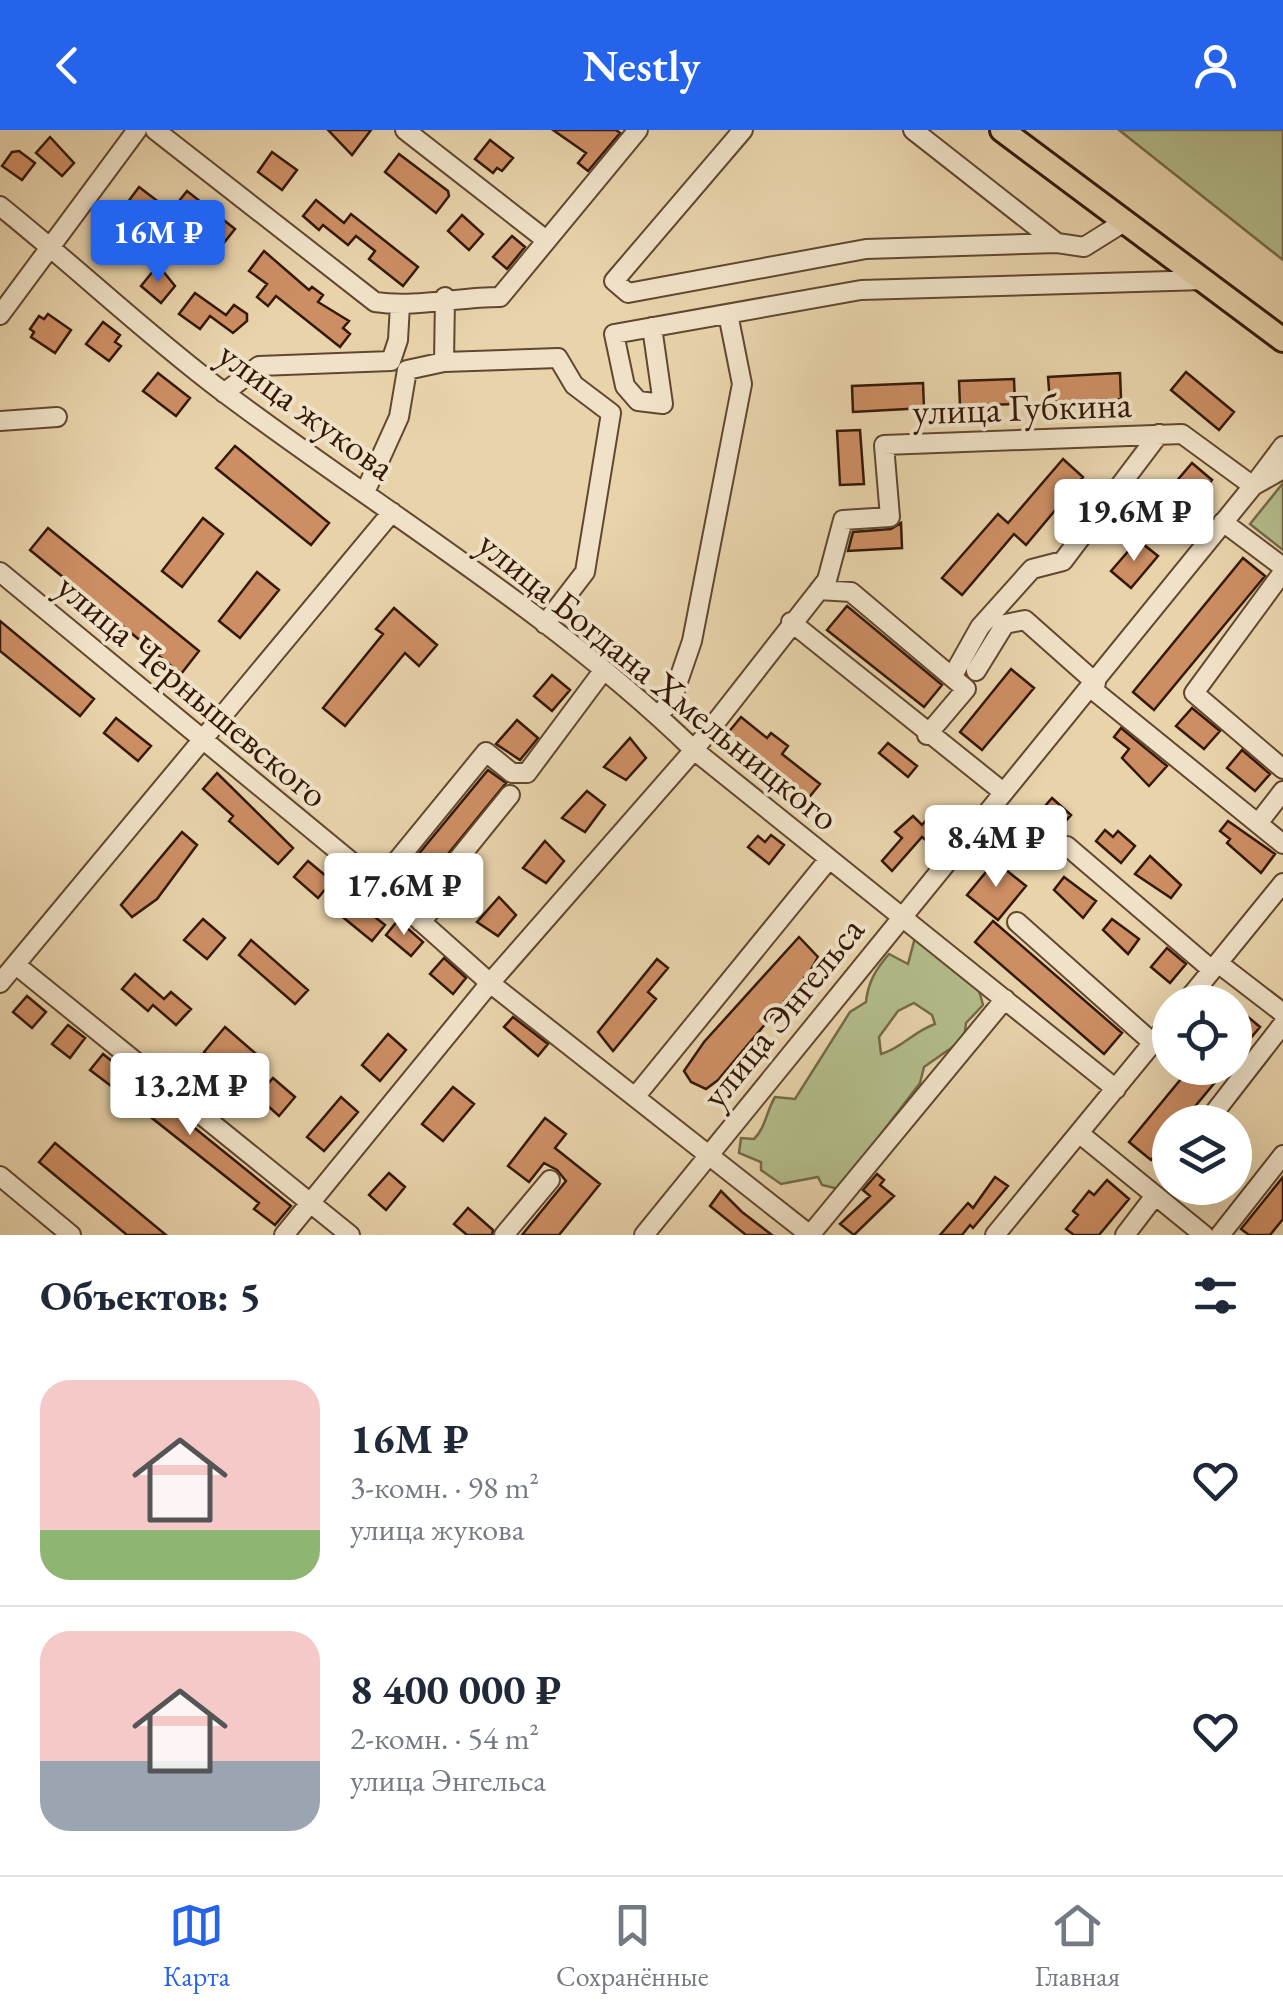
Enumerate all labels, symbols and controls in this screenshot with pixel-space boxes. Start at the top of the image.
text: Nestly [582,36,701,94]
icon: back [40,38,95,93]
icon: person [1188,38,1243,93]
pin: 16M ₽ [88,200,228,285]
text: 16M ₽ [113,211,203,253]
street label: улица жукова [209,329,406,491]
street label: улица Губкина [911,379,1133,435]
pin: 19.6M ₽ [1042,479,1226,564]
text: 19.6M ₽ [1076,490,1192,532]
street label: улица Богдана Хмельницкого [468,519,850,841]
street label: улица Чернышевского [47,562,339,818]
pin: 8.4M ₽ [915,805,1077,890]
text: 8.4M ₽ [947,816,1045,858]
pin: 17.6M ₽ [312,853,496,938]
text: 17.6M ₽ [346,864,462,906]
street label: улица Энгельса [690,905,875,1118]
map controls [1152,985,1252,1205]
button: locate [1152,985,1252,1085]
pin: 13.2M ₽ [98,1053,282,1138]
text: 13.2M ₽ [132,1064,248,1106]
button: layers [1152,1105,1252,1205]
text: Объектов: 5 [40,1268,261,1323]
icon: filters [1188,1268,1243,1323]
text: 16M ₽ [350,1411,469,1466]
icon: home [120,1420,240,1540]
icon: heart [1188,1453,1243,1508]
text: 3-комн. · 98 m² [350,1466,539,1508]
text: улица жукова [350,1508,524,1550]
text: 8 400 000 ₽ [350,1662,561,1717]
icon: home [120,1671,240,1791]
icon: heart [1188,1704,1243,1759]
text: 2-комн. · 54 m² [350,1717,539,1759]
text: улица Энгельса [350,1759,546,1801]
tab: Карта [163,1898,230,1994]
tab: Сохранённые [556,1898,709,1994]
tab: Главная [1035,1898,1120,1994]

